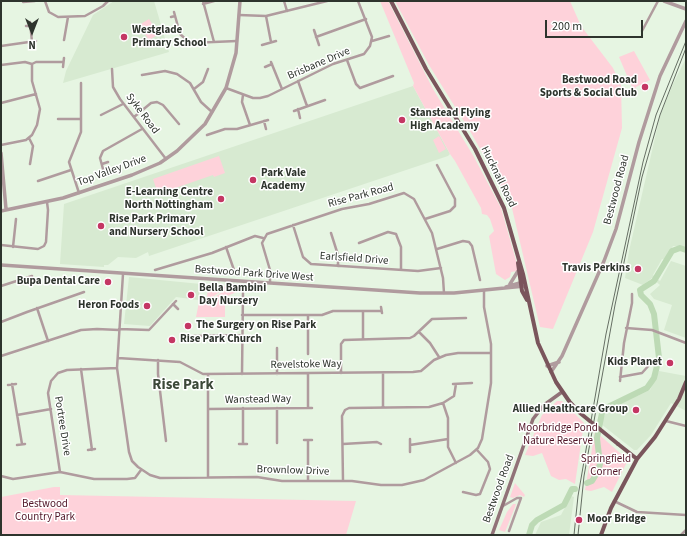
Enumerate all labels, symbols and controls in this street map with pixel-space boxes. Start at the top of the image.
north arrow [12,12,52,52]
scale bar [547,12,645,38]
text: 200 m [552,18,582,35]
place label: Westglade Primary School [132,24,206,50]
marker: Westglade Primary School [119,32,129,42]
text: N [28,37,36,52]
street label: Brisbane Drive [286,45,352,83]
place label: Bestwood Road Sports & Social Club [540,74,637,100]
marker: Bestwood Road Sports & Social Club [640,82,650,92]
street label: Syke Road [122,91,162,137]
place label: Stanstead Flying High Academy [410,107,490,133]
marker: Stanstead Flying High Academy [397,115,407,125]
street label: Hucknall Road [477,144,519,210]
street label: Top Valley Drive [76,152,148,190]
street label: Bestwood Road [601,154,633,226]
place label: Park Vale Academy [261,167,306,193]
marker: Park Vale Academy [248,175,258,185]
street label: Rise Park Road [327,181,395,211]
place label: E-Learning Centre North Nottingham [124,186,213,212]
marker: E-Learning Centre North Nottingham [216,194,226,204]
place label: Rise Park Primary and Nursery School [109,213,203,239]
marker: Rise Park Primary and Nursery School [96,221,106,231]
street label: Earlsfield Drive [319,250,389,268]
place label: Travis Perkins [562,262,630,276]
street label: Bestwood Park Drive West [194,263,314,285]
marker: Travis Perkins [633,264,643,274]
place label: Bupa Dental Care [17,275,100,289]
marker: Bupa Dental Care [103,277,113,287]
place label: Bella Bambini Day Nursery [199,282,266,308]
marker: Bella Bambini Day Nursery [186,290,196,300]
place label: Heron Foods [78,299,139,313]
marker: Heron Foods [142,301,152,311]
place label: The Surgery on Rise Park [196,319,316,333]
marker: The Surgery on Rise Park [183,321,193,331]
place label: Rise Park Church [180,333,262,347]
marker: Rise Park Church [167,335,177,345]
place label: Kids Planet [607,356,662,370]
street label: Revelstoke Way [270,358,342,372]
marker: Kids Planet [665,358,675,368]
district label: Rise Park [152,377,214,395]
street label: Wanstead Way [225,393,291,407]
street label: Portree Drive [51,395,73,457]
place label: Allied Healthcare Group [513,403,628,417]
marker: Allied Healthcare Group [631,405,641,415]
park label: Moorbridge Pond Nature Reserve [518,422,598,448]
street label: Bestwood Road [481,453,517,525]
park label: Springfield Corner [581,453,631,479]
street label: Brownlow Drive [256,463,330,479]
park label: Bestwood Country Park [15,498,75,524]
place label: Moor Bridge [587,513,646,527]
marker: Moor Bridge [574,515,584,525]

